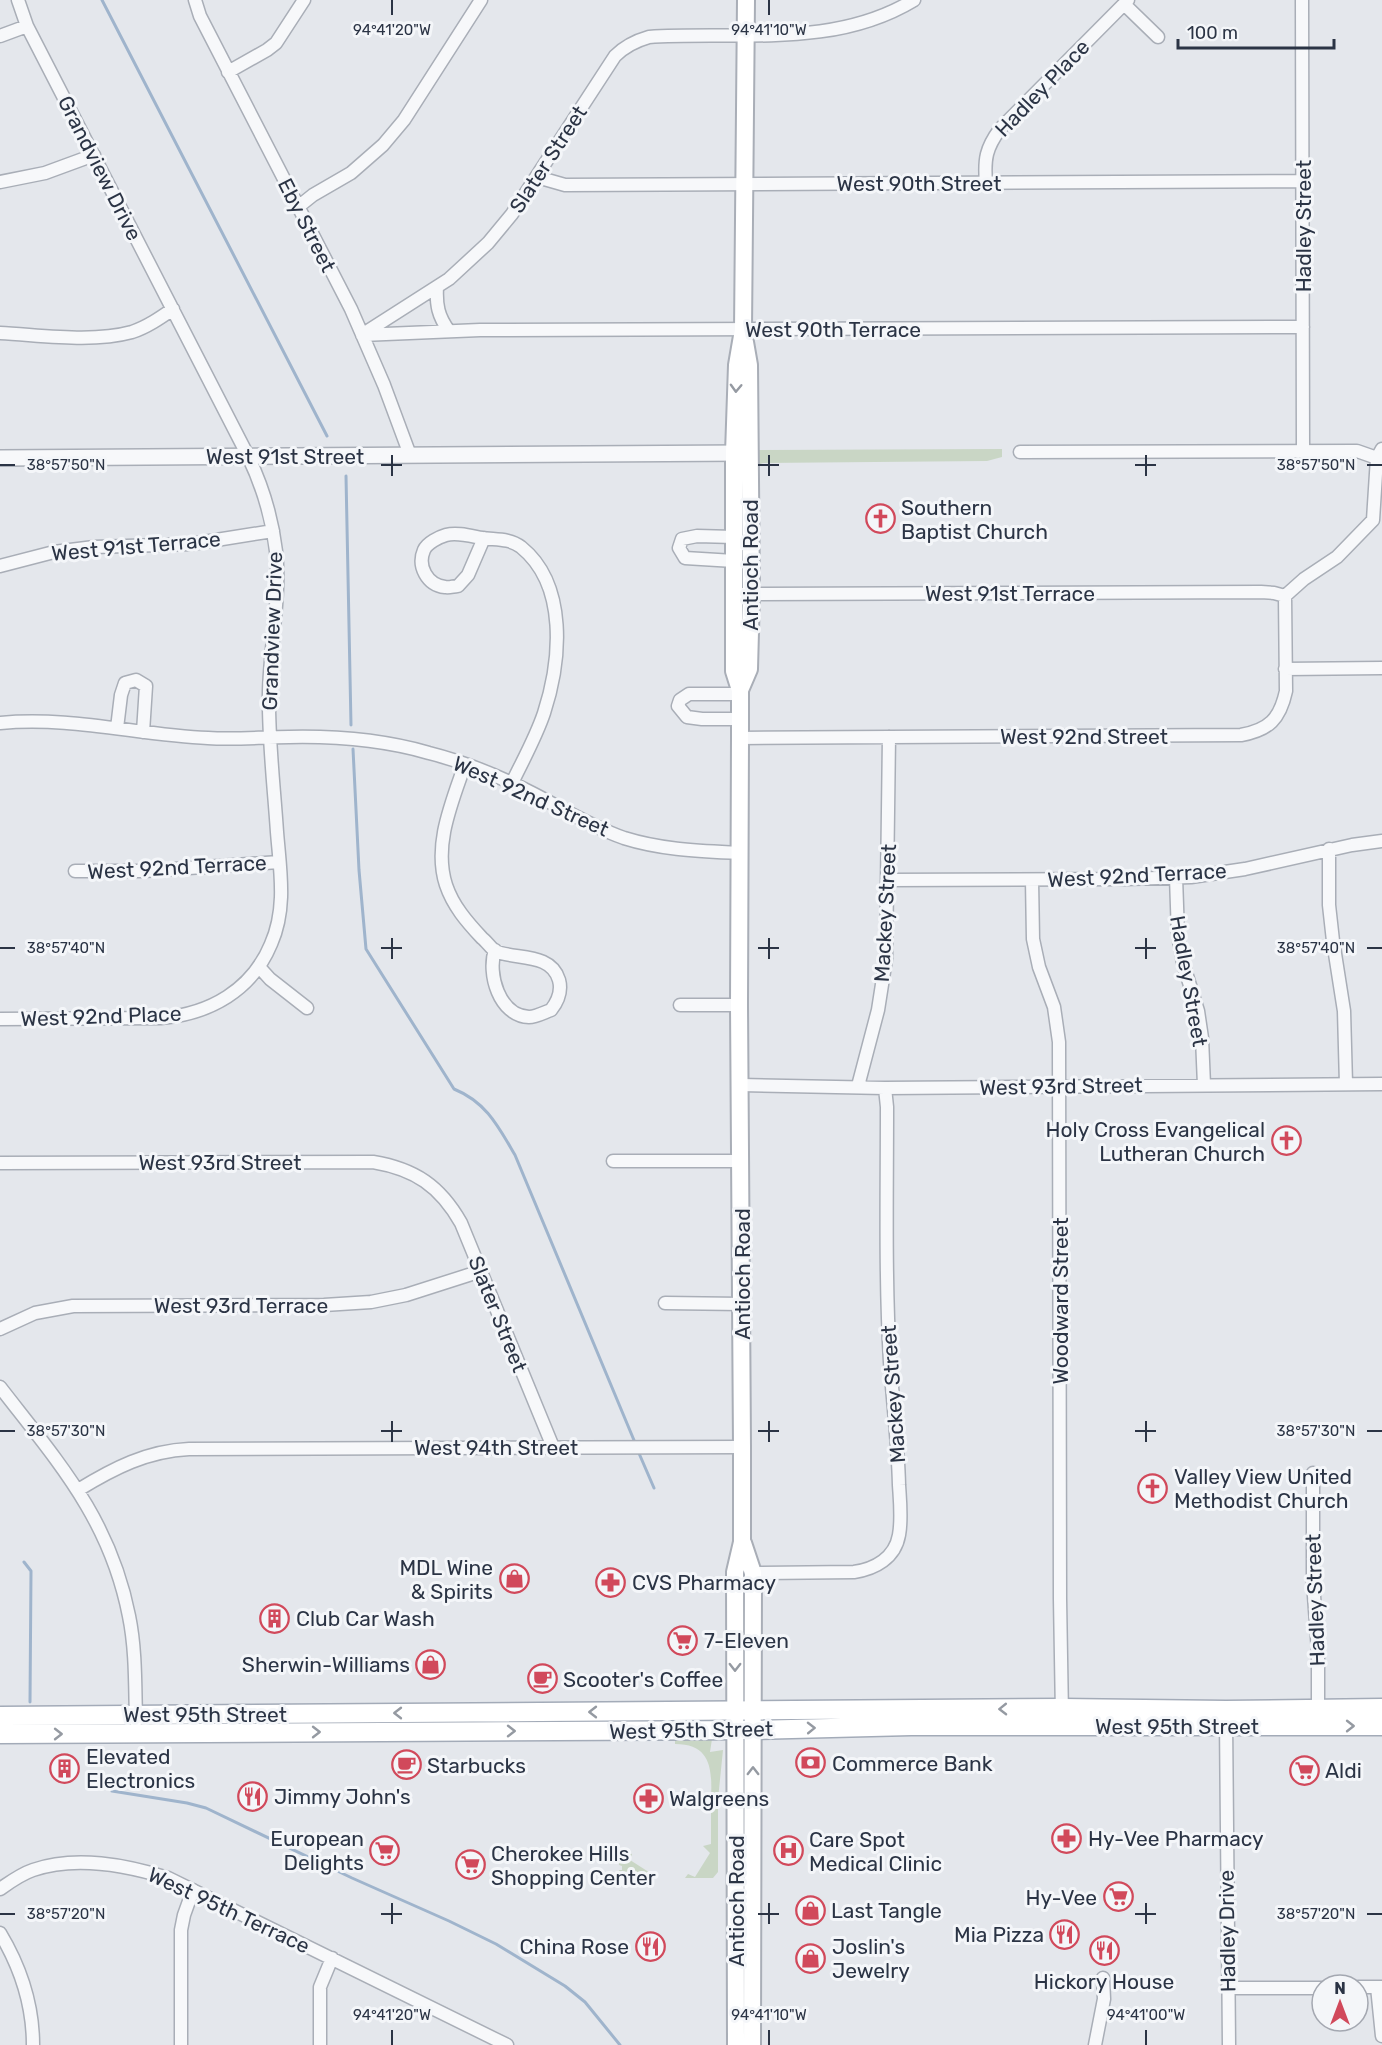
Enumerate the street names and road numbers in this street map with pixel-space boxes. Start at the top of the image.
street label: Hadley Place [990,34,1094,142]
street label: Grandview Drive [53,91,147,245]
street label: Slater Street [504,101,592,217]
street label: Hadley Street [1291,160,1316,292]
street label: West 90th Street [837,171,1001,196]
street label: Eby Street [273,174,341,276]
street label: West 90th Terrace [745,317,921,342]
street label: West 91st Street [206,444,364,469]
street label: Antioch Road [738,499,763,631]
street label: West 91st Terrace [50,526,222,566]
street label: Grandview Drive [257,551,287,711]
street label: West 91st Terrace [925,581,1095,606]
street label: West 92nd Street [1000,724,1168,749]
street label: West 92nd Street [449,750,613,842]
street label: Mackey Street [869,843,901,983]
street label: West 92nd Terrace [87,850,267,884]
street label: West 92nd Terrace [1047,858,1227,892]
street label: Hadley Street [1165,914,1213,1048]
street label: West 92nd Place [20,1001,182,1031]
street label: West 93rd Street [979,1072,1143,1100]
street label: West 93rd Street [138,1150,302,1175]
street label: Antioch Road [730,1208,755,1340]
street label: Woodward Street [1048,1217,1073,1385]
street label: Slater Street [463,1252,533,1376]
street label: West 93rd Terrace [154,1293,328,1318]
street label: Mackey Street [876,1324,910,1464]
street label: West 94th Street [414,1435,578,1460]
street label: Hadley Street [1300,1533,1330,1667]
street label: West 95th Street [123,1702,287,1727]
street label: West 95th Street [1095,1714,1259,1739]
street label: West 95th Street [609,1716,773,1744]
street label: Antioch Road [724,1835,749,1967]
street label: West 95th Terrace [144,1862,314,1958]
street label: Hadley Drive [1213,1870,1241,1992]

